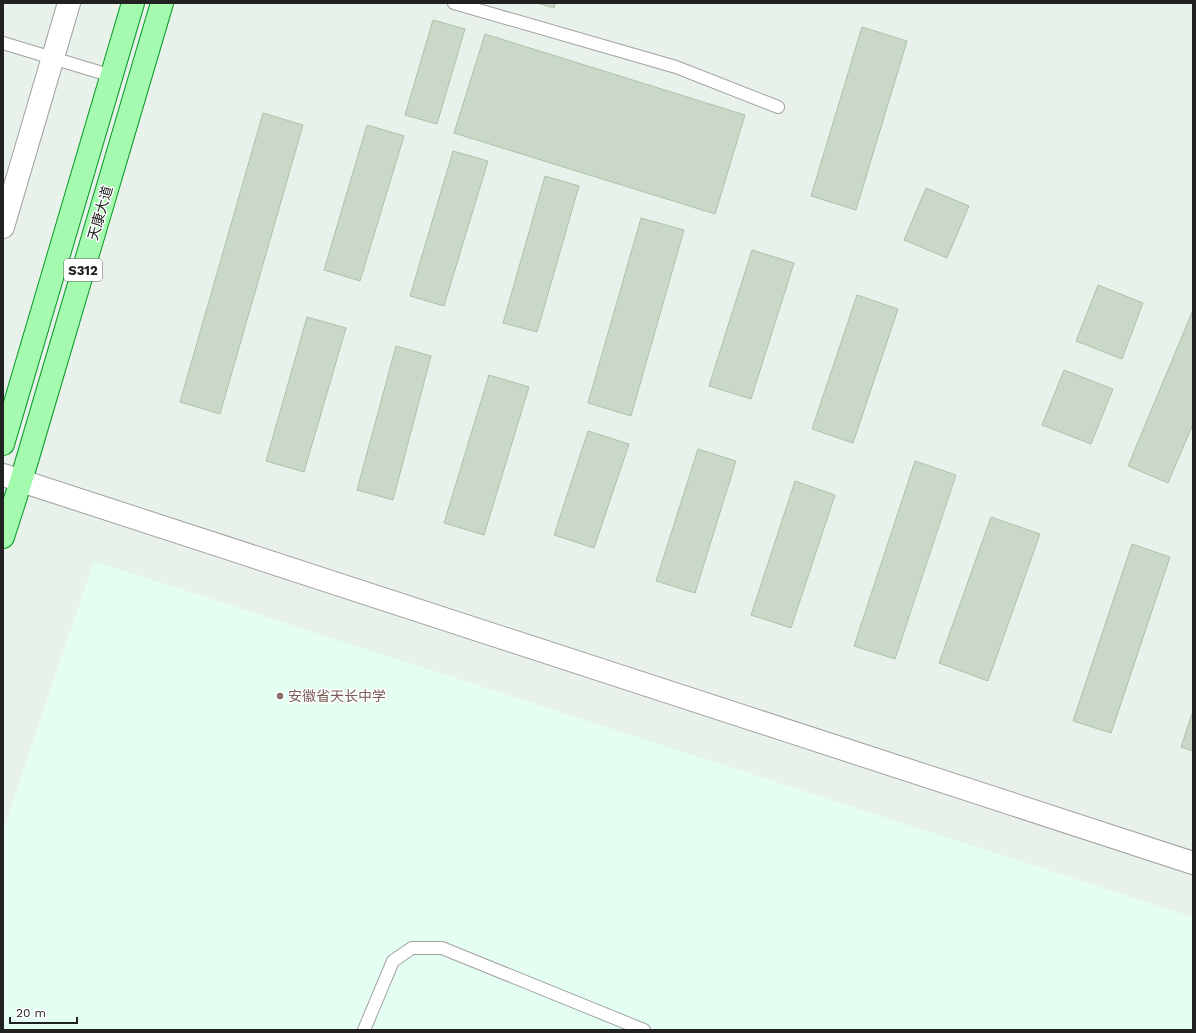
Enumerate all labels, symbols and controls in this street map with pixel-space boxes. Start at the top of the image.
street label: 天康大道 [85,184,115,242]
road number: S312 [64,259,102,281]
place label: 安徽省天长中学 [288,688,386,704]
marker: 安徽省天长中学 [275,691,285,701]
scale bar [10,999,77,1025]
text: 20 m [16,1006,46,1020]

